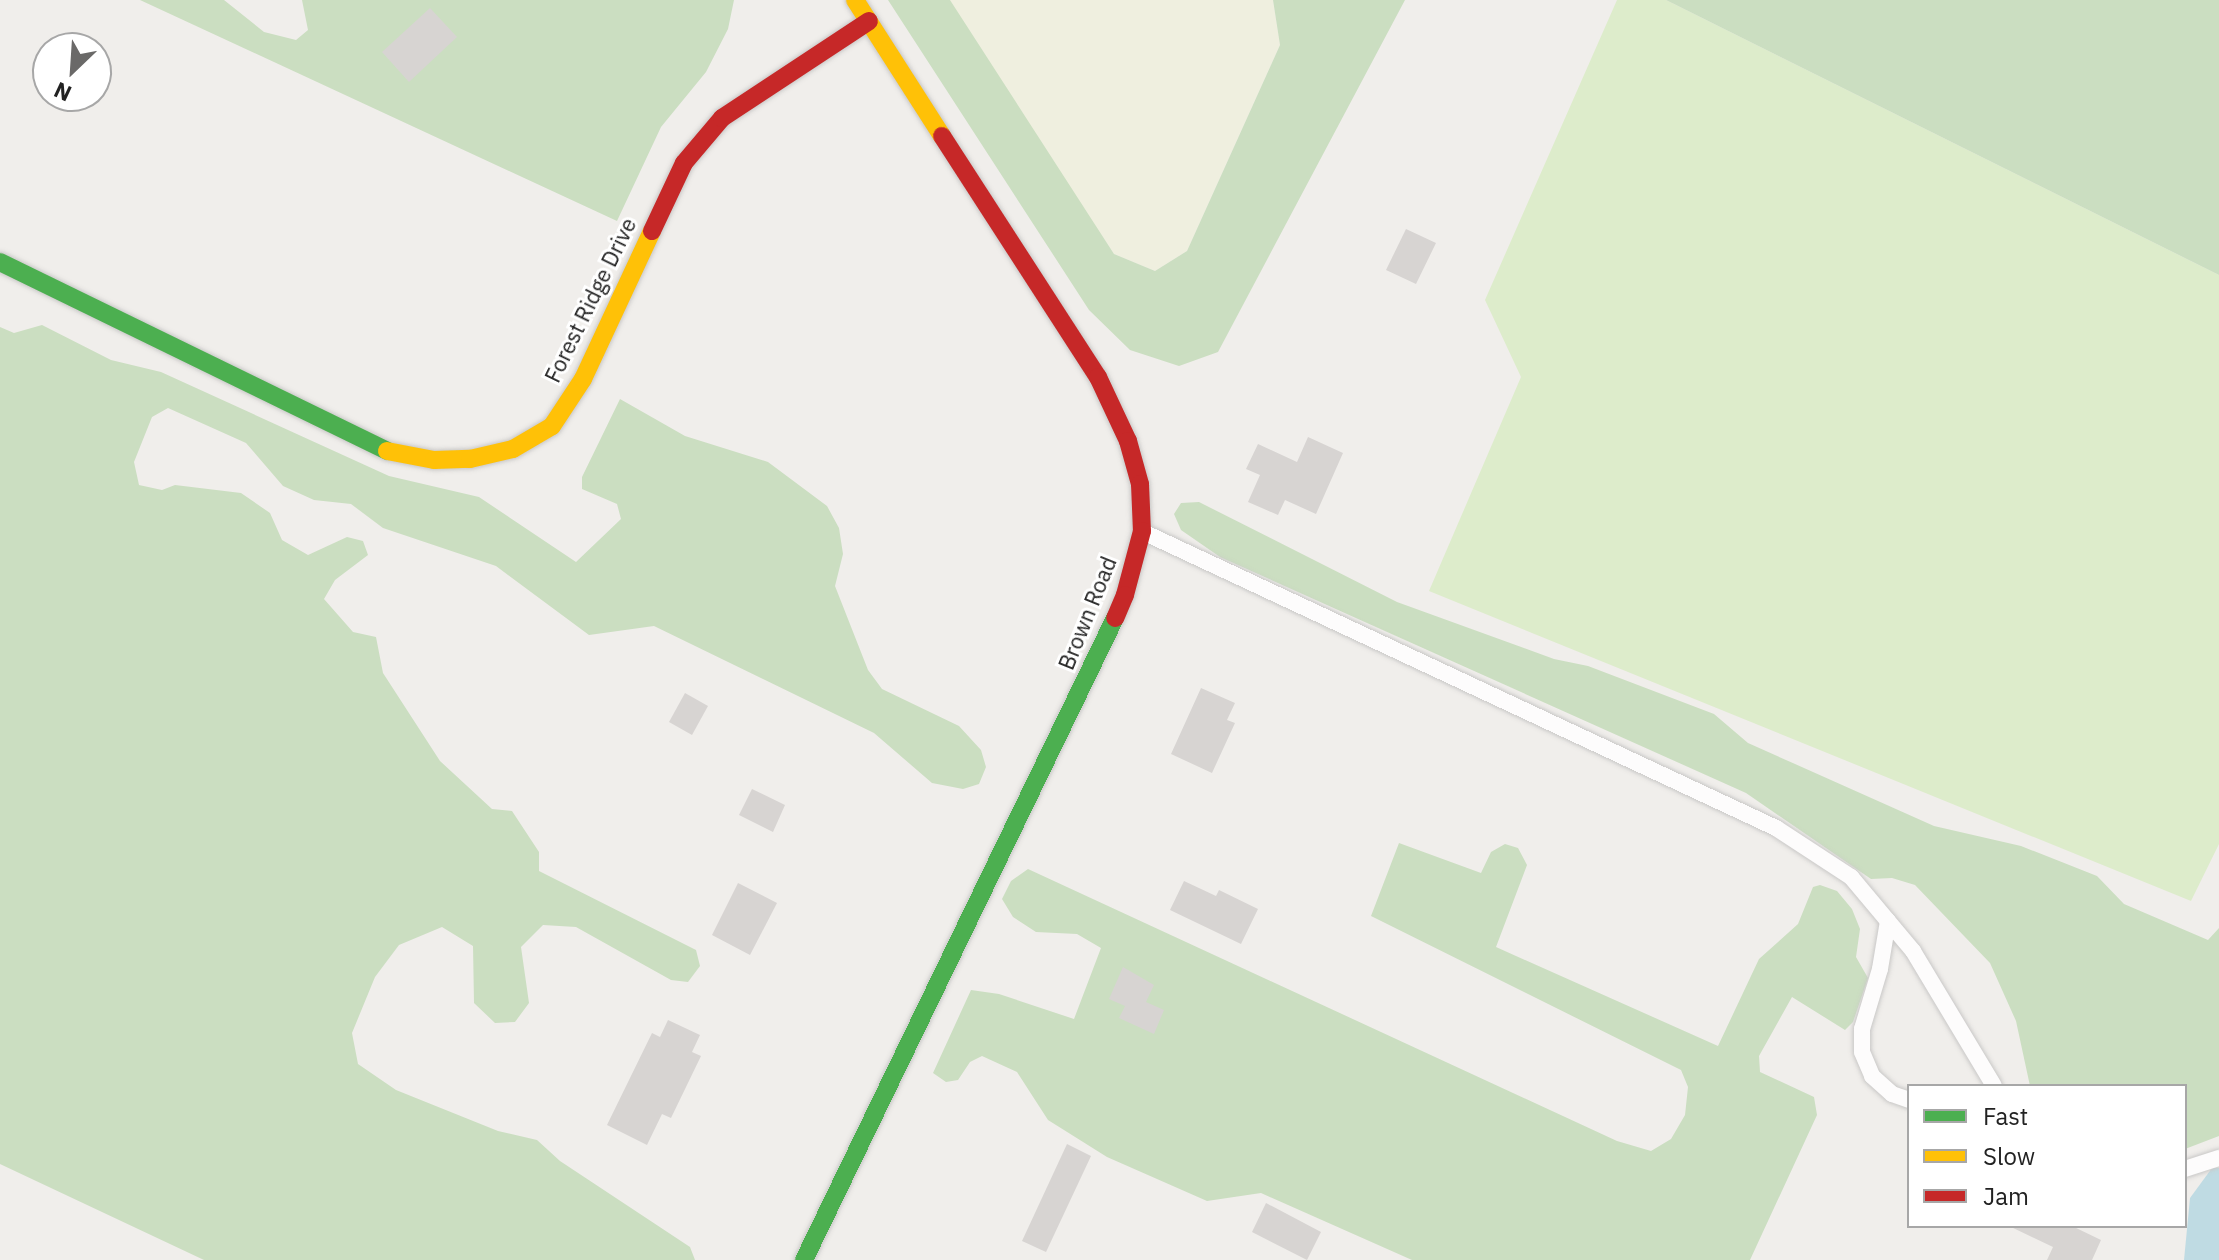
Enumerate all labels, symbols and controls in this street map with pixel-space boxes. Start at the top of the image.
north arrow [32,32,112,112]
text: N [49,76,76,109]
street label: Forest Ridge Drive [539,213,641,387]
street label: Brown Road [1052,553,1122,673]
legend [1907,1084,2187,1228]
text: Fast [1983,1100,2028,1132]
text: Slow [1983,1140,2035,1172]
text: Jam [1983,1180,2029,1212]

